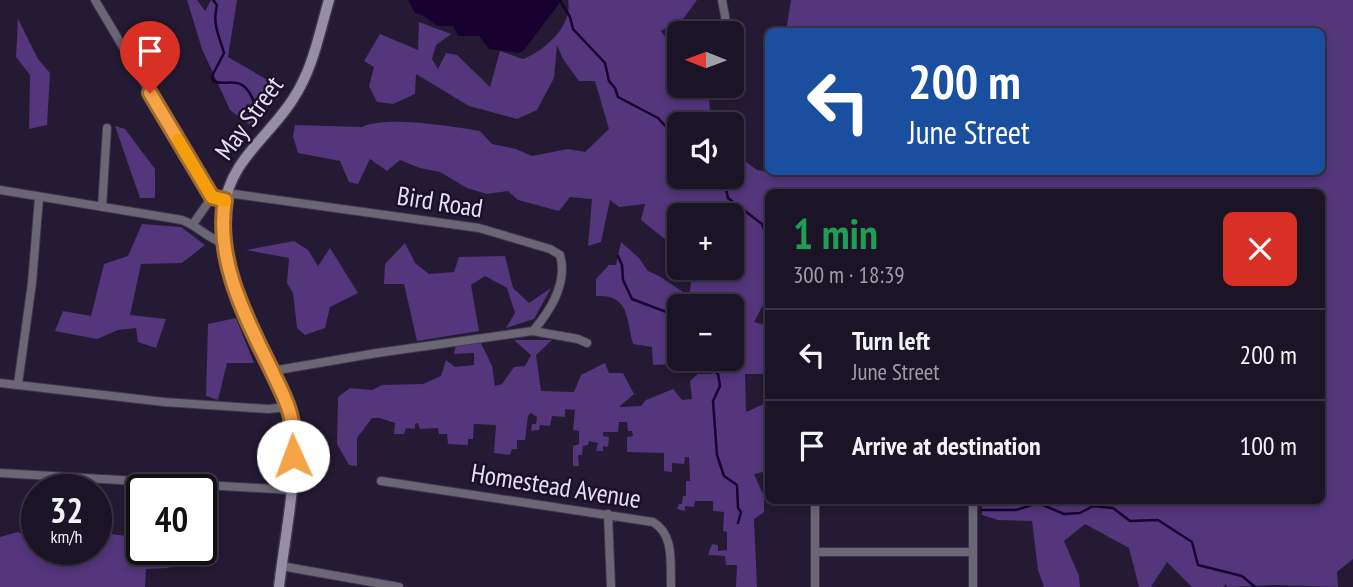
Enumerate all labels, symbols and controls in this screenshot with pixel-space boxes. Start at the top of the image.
pin [120,21,180,93]
north arrow [667,21,744,98]
map controls [667,21,744,371]
icon: arrive [131,32,169,70]
text: 200 m [908,49,1021,113]
icon: left [793,56,884,147]
street label: May Street [207,69,290,166]
text: June Street [908,111,1030,153]
button: sound [667,112,744,189]
street label: Bird Road [395,178,485,225]
button: + [667,203,744,280]
text: 1 min [793,206,878,261]
button: close [1223,212,1297,286]
text: 300 m · 18:39 [793,260,905,289]
button: − [667,294,744,371]
text: Turn left [852,324,930,357]
icon: left [793,336,831,374]
text: 200 m [1239,338,1297,371]
text: June Street [852,357,940,386]
position arrow [256,419,330,493]
icon: arrive [793,427,831,465]
text: Arrive at destination [852,429,1041,462]
text: 100 m [1239,429,1297,462]
street label: Homestead Avenue [469,456,643,515]
speed limit sign: 40 [126,474,217,565]
text: 32 [50,487,83,533]
text: km/h [51,525,82,548]

